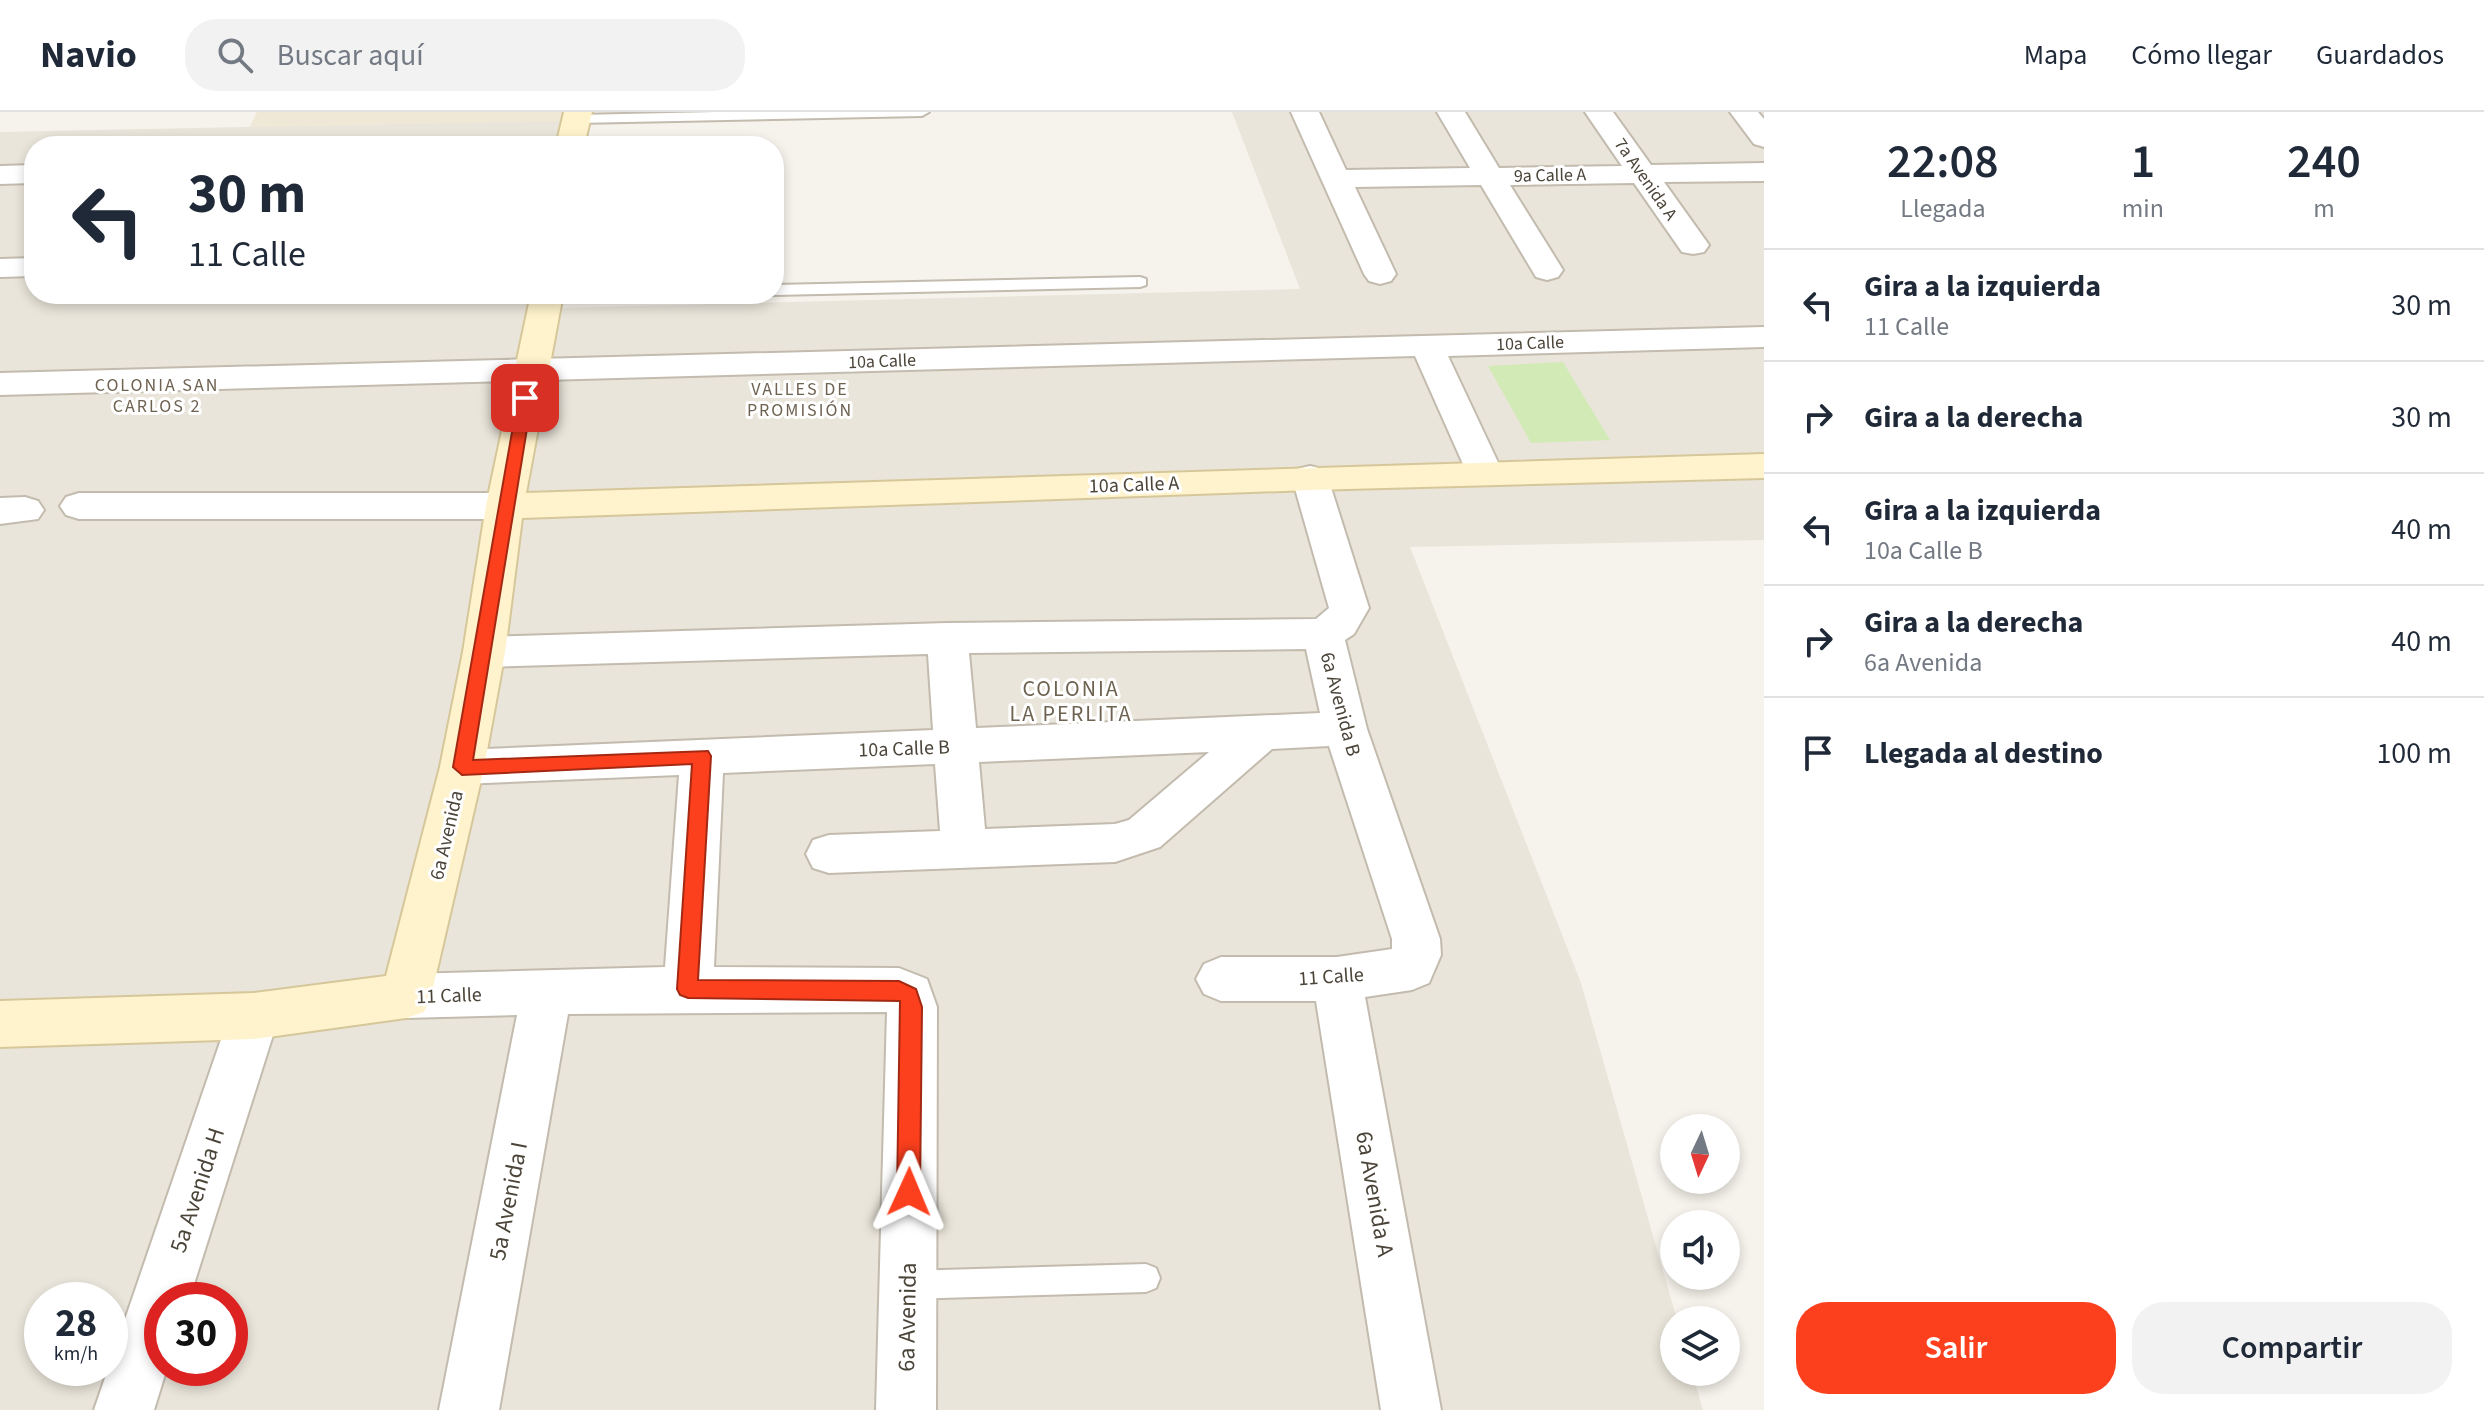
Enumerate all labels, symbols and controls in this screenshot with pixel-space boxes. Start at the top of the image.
search box [185,19,745,91]
text: Navio [40,28,137,82]
icon: search [213,33,257,77]
text: Buscar aquí [277,34,424,77]
text: Mapa [2024,35,2087,75]
text: Cómo llegar [2131,35,2272,75]
text: Guardados [2316,35,2444,75]
text: 22:08 [1887,128,1999,196]
text: 1 [2131,128,2155,196]
text: 240 [2287,128,2361,196]
street label: 7a Avenida A [1608,133,1683,226]
text: 30 m [188,155,306,234]
street label: 9a Calle A [1514,162,1587,189]
icon: left [56,168,160,272]
text: Llegada [1900,190,1986,227]
text: min [2122,190,2164,227]
text: m [2313,190,2335,227]
text: 11 Calle [188,229,306,280]
text: Gira a la izquierda [1864,265,2101,308]
icon: left [1796,283,1840,327]
text: 30 m [2391,284,2452,327]
text: 11 Calle [1864,308,1949,345]
street label: 10a Calle [1496,330,1565,357]
street label: 10a Calle [848,348,917,375]
pin [491,364,559,432]
district label: COLONIA SAN CARLOS 2 [95,373,219,419]
icon: arrive [503,376,547,420]
district label: VALLES DE PROMISIÓN [747,377,853,423]
icon: right [1796,395,1840,439]
text: Gira a la derecha [1864,396,2083,439]
text: 30 m [2391,396,2452,439]
street label: 10a Calle A [1088,469,1180,501]
text: Gira a la izquierda [1864,489,2101,532]
icon: left [1796,507,1840,551]
text: 40 m [2391,508,2452,551]
text: 10a Calle B [1864,532,1983,569]
text: Gira a la derecha [1864,601,2083,644]
icon: right [1796,619,1840,663]
text: 40 m [2391,620,2452,663]
text: 6a Avenida [1864,644,1982,681]
street label: 6a Avenida B [1313,649,1367,759]
district label: COLONIA LA PERLITA [1010,673,1133,730]
icon: arrive [1796,731,1840,775]
text: Llegada al destino [1864,732,2103,775]
text: 100 m [2376,732,2452,775]
street label: 10a Calle B [858,733,950,765]
street label: 6a Avenida [423,788,471,883]
street label: 11 Calle [1297,961,1365,993]
street label: 11 Calle [416,981,482,1011]
north arrow [1660,1114,1740,1194]
map controls [1660,1114,1740,1386]
street label: 5a Avenida H [161,1123,234,1257]
street label: 6a Avenida A [1346,1129,1403,1260]
street label: 5a Avenida I [480,1139,537,1263]
position arrow [867,1150,951,1234]
button: sound [1660,1210,1740,1290]
street label: 6a Avenida [889,1262,926,1372]
speed limit sign: 30 [144,1282,248,1386]
text: 28 [55,1295,97,1352]
button: Salir [1796,1302,2116,1394]
button: Compartir [2132,1302,2452,1394]
button: layers [1660,1306,1740,1386]
text: km/h [54,1340,98,1368]

